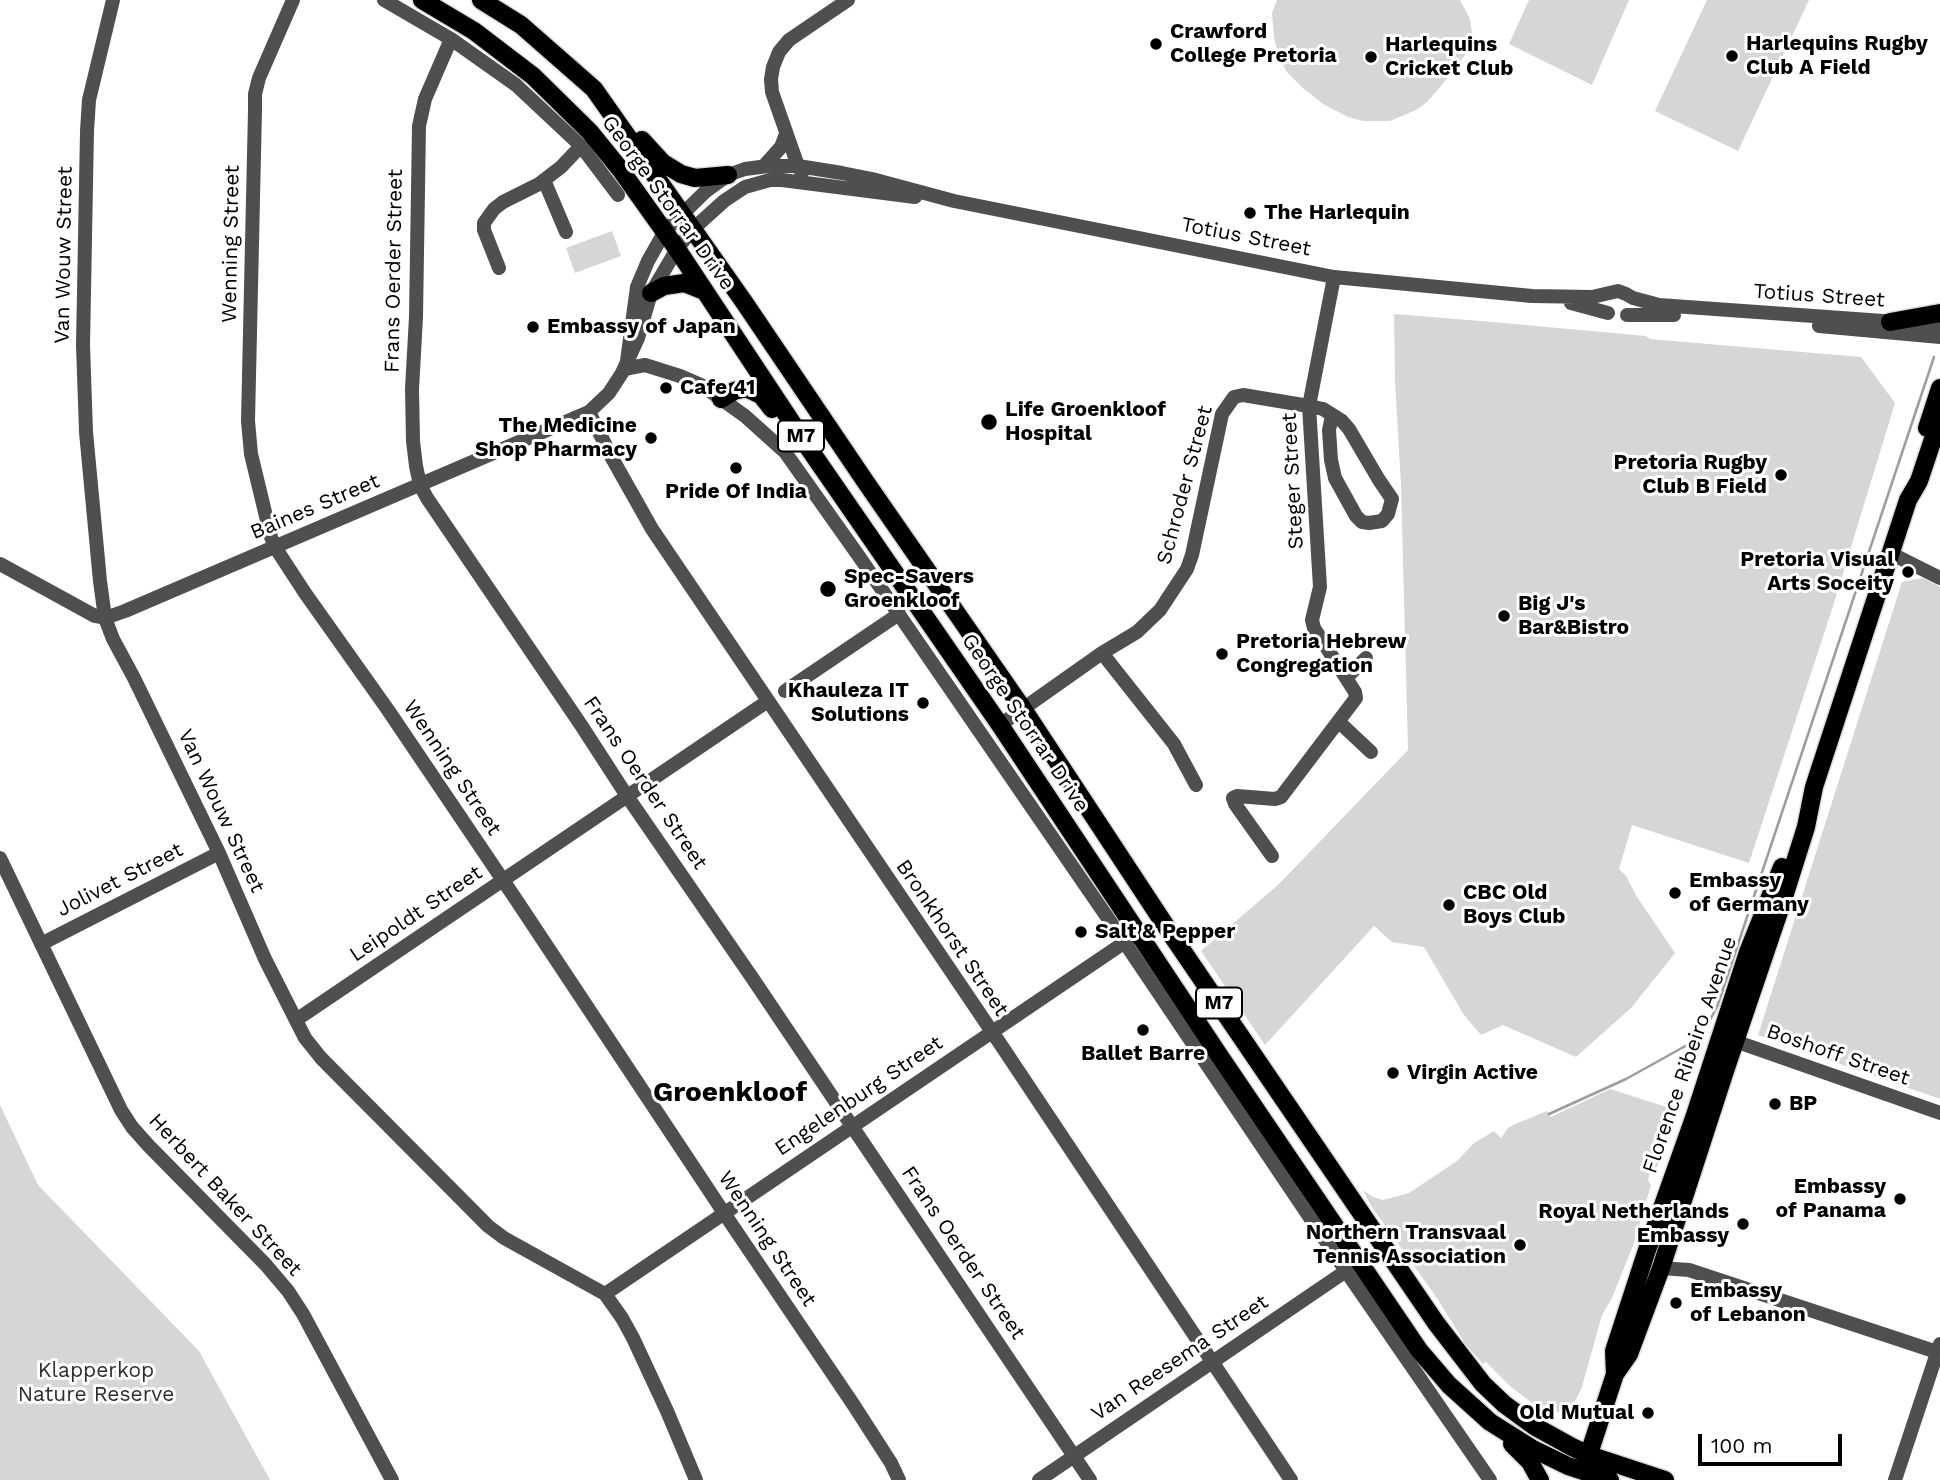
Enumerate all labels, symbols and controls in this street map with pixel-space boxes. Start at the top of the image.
place label: Crawford College Pretoria [1170,19,1337,69]
place label: Harlequins Rugby Club A Field [1746,31,1928,81]
place label: Harlequins Cricket Club [1385,32,1513,82]
marker: Crawford College Pretoria [1148,36,1164,52]
marker: Harlequins Rugby Club A Field [1724,48,1740,64]
marker: Harlequins Cricket Club [1363,49,1379,65]
street label: George Storrar Drive [596,111,740,295]
street label: Wenning Street [217,165,245,323]
street label: Van Wouw Street [50,166,78,344]
street label: Frans Oerder Street [380,169,408,373]
place label: The Harlequin [1264,200,1410,226]
marker: The Harlequin [1242,205,1258,221]
street label: Totius Street [1179,212,1313,262]
street label: Totius Street [1752,279,1886,313]
place label: Embassy of Japan [547,314,736,340]
marker: Embassy of Japan [525,319,541,335]
place label: Cafe 41 [680,375,755,401]
marker: Cafe 41 [658,380,674,396]
place label: Life Groenkloof Hospital [1005,397,1166,447]
street label: Schroder Street [1152,403,1218,567]
marker: Life Groenkloof Hospital [979,412,999,432]
street label: Steger Street [1277,412,1309,550]
place label: The Medicine Shop Pharmacy [475,413,637,463]
road number: M7 [778,420,824,452]
marker: The Medicine Shop Pharmacy [643,430,659,446]
place label: Pretoria Rugby Club B Field [1613,450,1767,500]
marker: Pride Of India [728,460,744,476]
marker: Pretoria Rugby Club B Field [1773,467,1789,483]
street label: Baines Street [247,468,383,546]
place label: Pride Of India [665,479,807,505]
place label: Pretoria Visual Arts Soceity [1740,547,1894,597]
place label: Spec-Savers Groenkloof [844,564,974,614]
marker: Pretoria Visual Arts Soceity [1900,564,1916,580]
marker: Spec-Savers Groenkloof [818,579,838,599]
place label: Big J's Bar&Bistro [1518,591,1629,641]
marker: Big J's Bar&Bistro [1496,608,1512,624]
street label: George Storrar Drive [956,629,1094,817]
place label: Pretoria Hebrew Congregation [1236,629,1407,679]
marker: Pretoria Hebrew Congregation [1214,646,1230,662]
place label: Khauleza IT Solutions [788,678,909,728]
street label: Frans Oerder Street [578,692,712,874]
marker: Khauleza IT Solutions [915,695,931,711]
street label: Wenning Street [397,696,507,840]
street label: Van Wouw Street [172,725,270,897]
street label: Jolivet Street [53,837,187,923]
street label: Bronkhorst Street [890,855,1014,1021]
street label: Leipoldt Street [345,860,487,968]
place label: Embassy of Germany [1689,868,1809,918]
place label: CBC Old Boys Club [1463,880,1566,930]
marker: Embassy of Germany [1667,885,1683,901]
marker: CBC Old Boys Club [1441,897,1457,913]
place label: Salt & Pepper [1095,919,1235,945]
marker: Salt & Pepper [1073,924,1089,940]
street label: Florence Ribeiro Avenue [1638,933,1742,1177]
road number: M7 [1196,987,1242,1018]
street label: Boshoff Street [1763,1019,1913,1091]
marker: Ballet Barre [1135,1022,1151,1038]
street label: Engelenburg Street [770,1030,948,1162]
place label: Ballet Barre [1081,1041,1205,1067]
place label: Virgin Active [1407,1060,1538,1086]
marker: Virgin Active [1385,1065,1401,1081]
district label: Groenkloof [653,1076,807,1110]
place label: BP [1789,1091,1817,1117]
marker: BP [1767,1096,1783,1112]
street label: Herbert Baker Street [143,1108,307,1282]
street label: Frans Oerder Street [896,1162,1030,1344]
street label: Wenning Street [712,1167,822,1311]
place label: Embassy of Panama [1775,1174,1886,1224]
marker: Embassy of Panama [1892,1191,1908,1207]
place label: Royal Netherlands Embassy [1538,1199,1729,1249]
marker: Royal Netherlands Embassy [1735,1216,1751,1232]
place label: Northern Transvaal Tennis Association [1306,1220,1506,1270]
marker: Northern Transvaal Tennis Association [1512,1237,1528,1253]
place label: Embassy of Lebanon [1690,1278,1806,1328]
street label: Van Reesema Street [1087,1289,1273,1427]
marker: Embassy of Lebanon [1668,1295,1684,1311]
park label: Klapperkop Nature Reserve [18,1358,174,1408]
place label: Old Mutual [1519,1400,1634,1426]
marker: Old Mutual [1640,1405,1656,1421]
scale bar [1702,1420,1846,1464]
text: 100 m [1711,1433,1773,1458]

